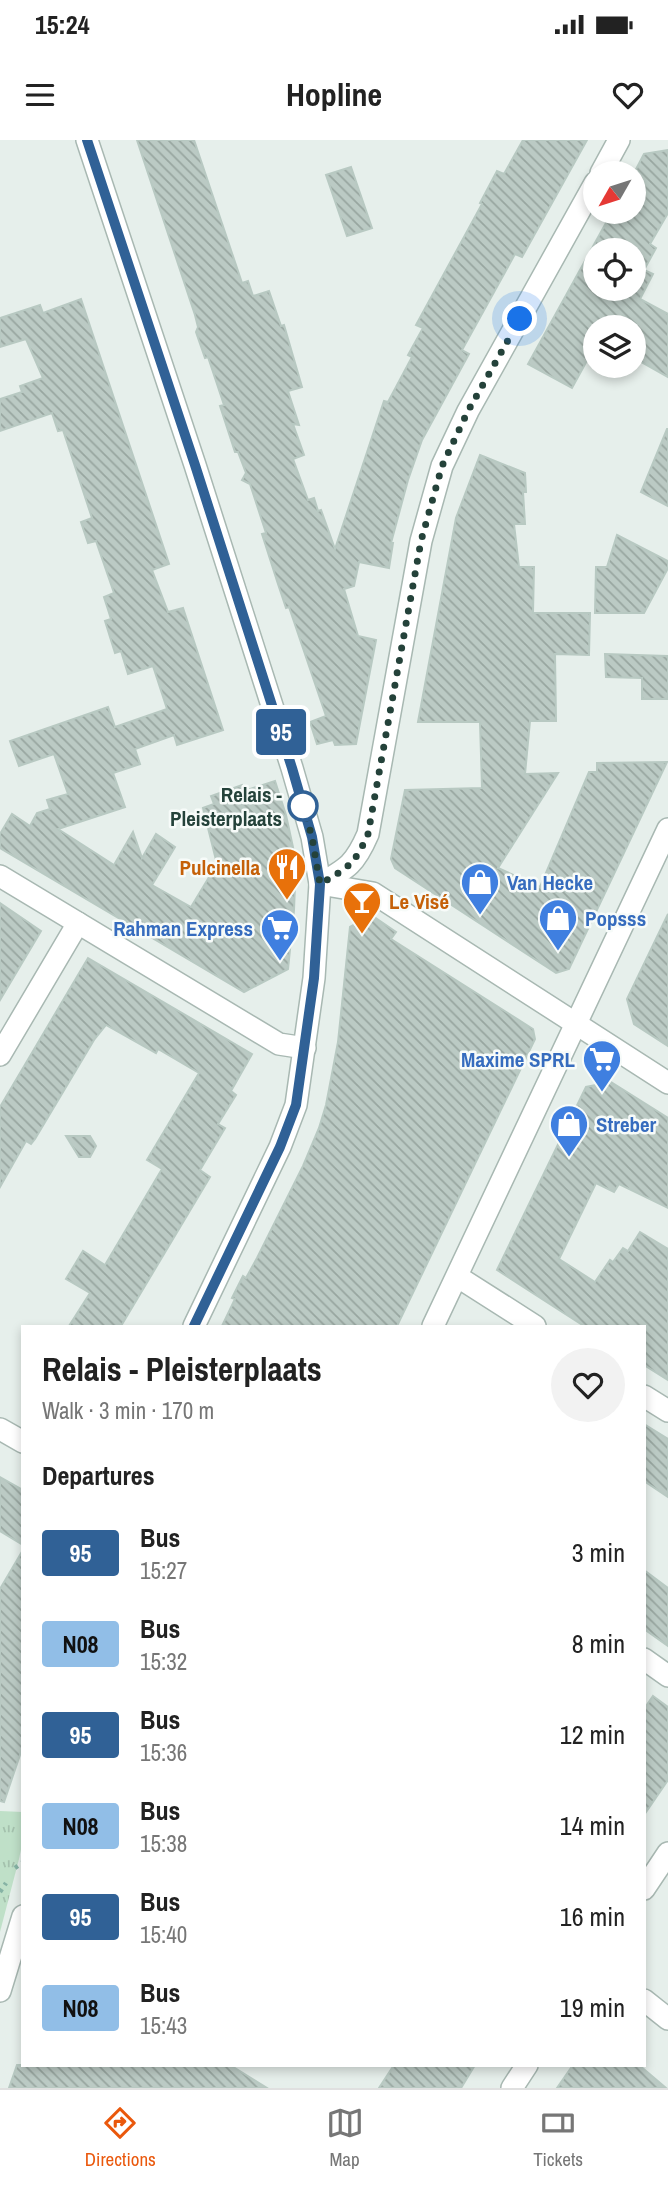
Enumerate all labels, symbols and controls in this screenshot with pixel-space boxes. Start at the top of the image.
text: 15:24 [35,7,90,42]
text: Hopline [286,73,382,116]
icon: menu [21,76,59,114]
icon: heart [609,76,647,114]
north arrow [583,161,646,224]
map controls [583,161,646,378]
button: locate [583,238,646,301]
your location [502,301,537,336]
button: layers [583,315,646,378]
line badge: 95 [250,709,312,755]
text: 95 [270,716,292,748]
place label: Relais - Pleisterplaats [170,780,282,833]
marker: Relais - Pleisterplaats [288,791,318,821]
restaurant icon: Pulcinella [266,846,308,901]
place label: Pulcinella [180,853,260,882]
shop icon: Van Hecke [459,861,501,916]
place label: Van Hecke [507,868,593,897]
bar icon: Le Visé [341,880,383,935]
place label: Le Visé [389,887,449,916]
shop icon: Popsss [537,897,579,952]
place label: Popsss [585,904,646,933]
supermarket icon: Rahman Express [259,907,301,962]
place label: Rahman Express [113,914,253,943]
supermarket icon: Maxime SPRL [581,1038,623,1093]
place label: Maxime SPRL [461,1045,575,1074]
shop icon: Streber [548,1103,590,1158]
place label: Streber [596,1110,657,1139]
text: Relais - Pleisterplaats [42,1347,322,1391]
button: heart [551,1348,625,1422]
text: Walk · 3 min · 170 m [42,1395,214,1426]
text: Departures [42,1458,155,1493]
text: Bus [140,1520,180,1555]
text: 3 min [572,1535,625,1570]
text: 95 [70,1537,91,1569]
text: 15:27 [140,1555,187,1586]
text: Bus [140,1611,180,1646]
text: 8 min [572,1626,625,1661]
text: N08 [62,1628,99,1660]
text: 15:32 [140,1646,187,1677]
text: Bus [140,1702,180,1737]
text: 12 min [560,1717,625,1752]
text: 95 [70,1719,91,1751]
text: 15:36 [140,1737,187,1768]
text: Bus [140,1793,180,1828]
text: 14 min [560,1808,625,1843]
text: N08 [62,1810,99,1842]
text: 15:38 [140,1828,187,1859]
text: Bus [140,1884,180,1919]
text: 16 min [560,1899,625,1934]
text: 95 [70,1901,91,1933]
text: 15:40 [140,1919,187,1950]
text: Bus [140,1975,180,2010]
text: 19 min [560,1990,625,2025]
text: N08 [62,1992,99,2024]
text: 15:43 [140,2010,187,2041]
tab: Directions [85,2104,156,2172]
tab: Map [326,2104,364,2172]
tab: Tickets [533,2104,583,2172]

